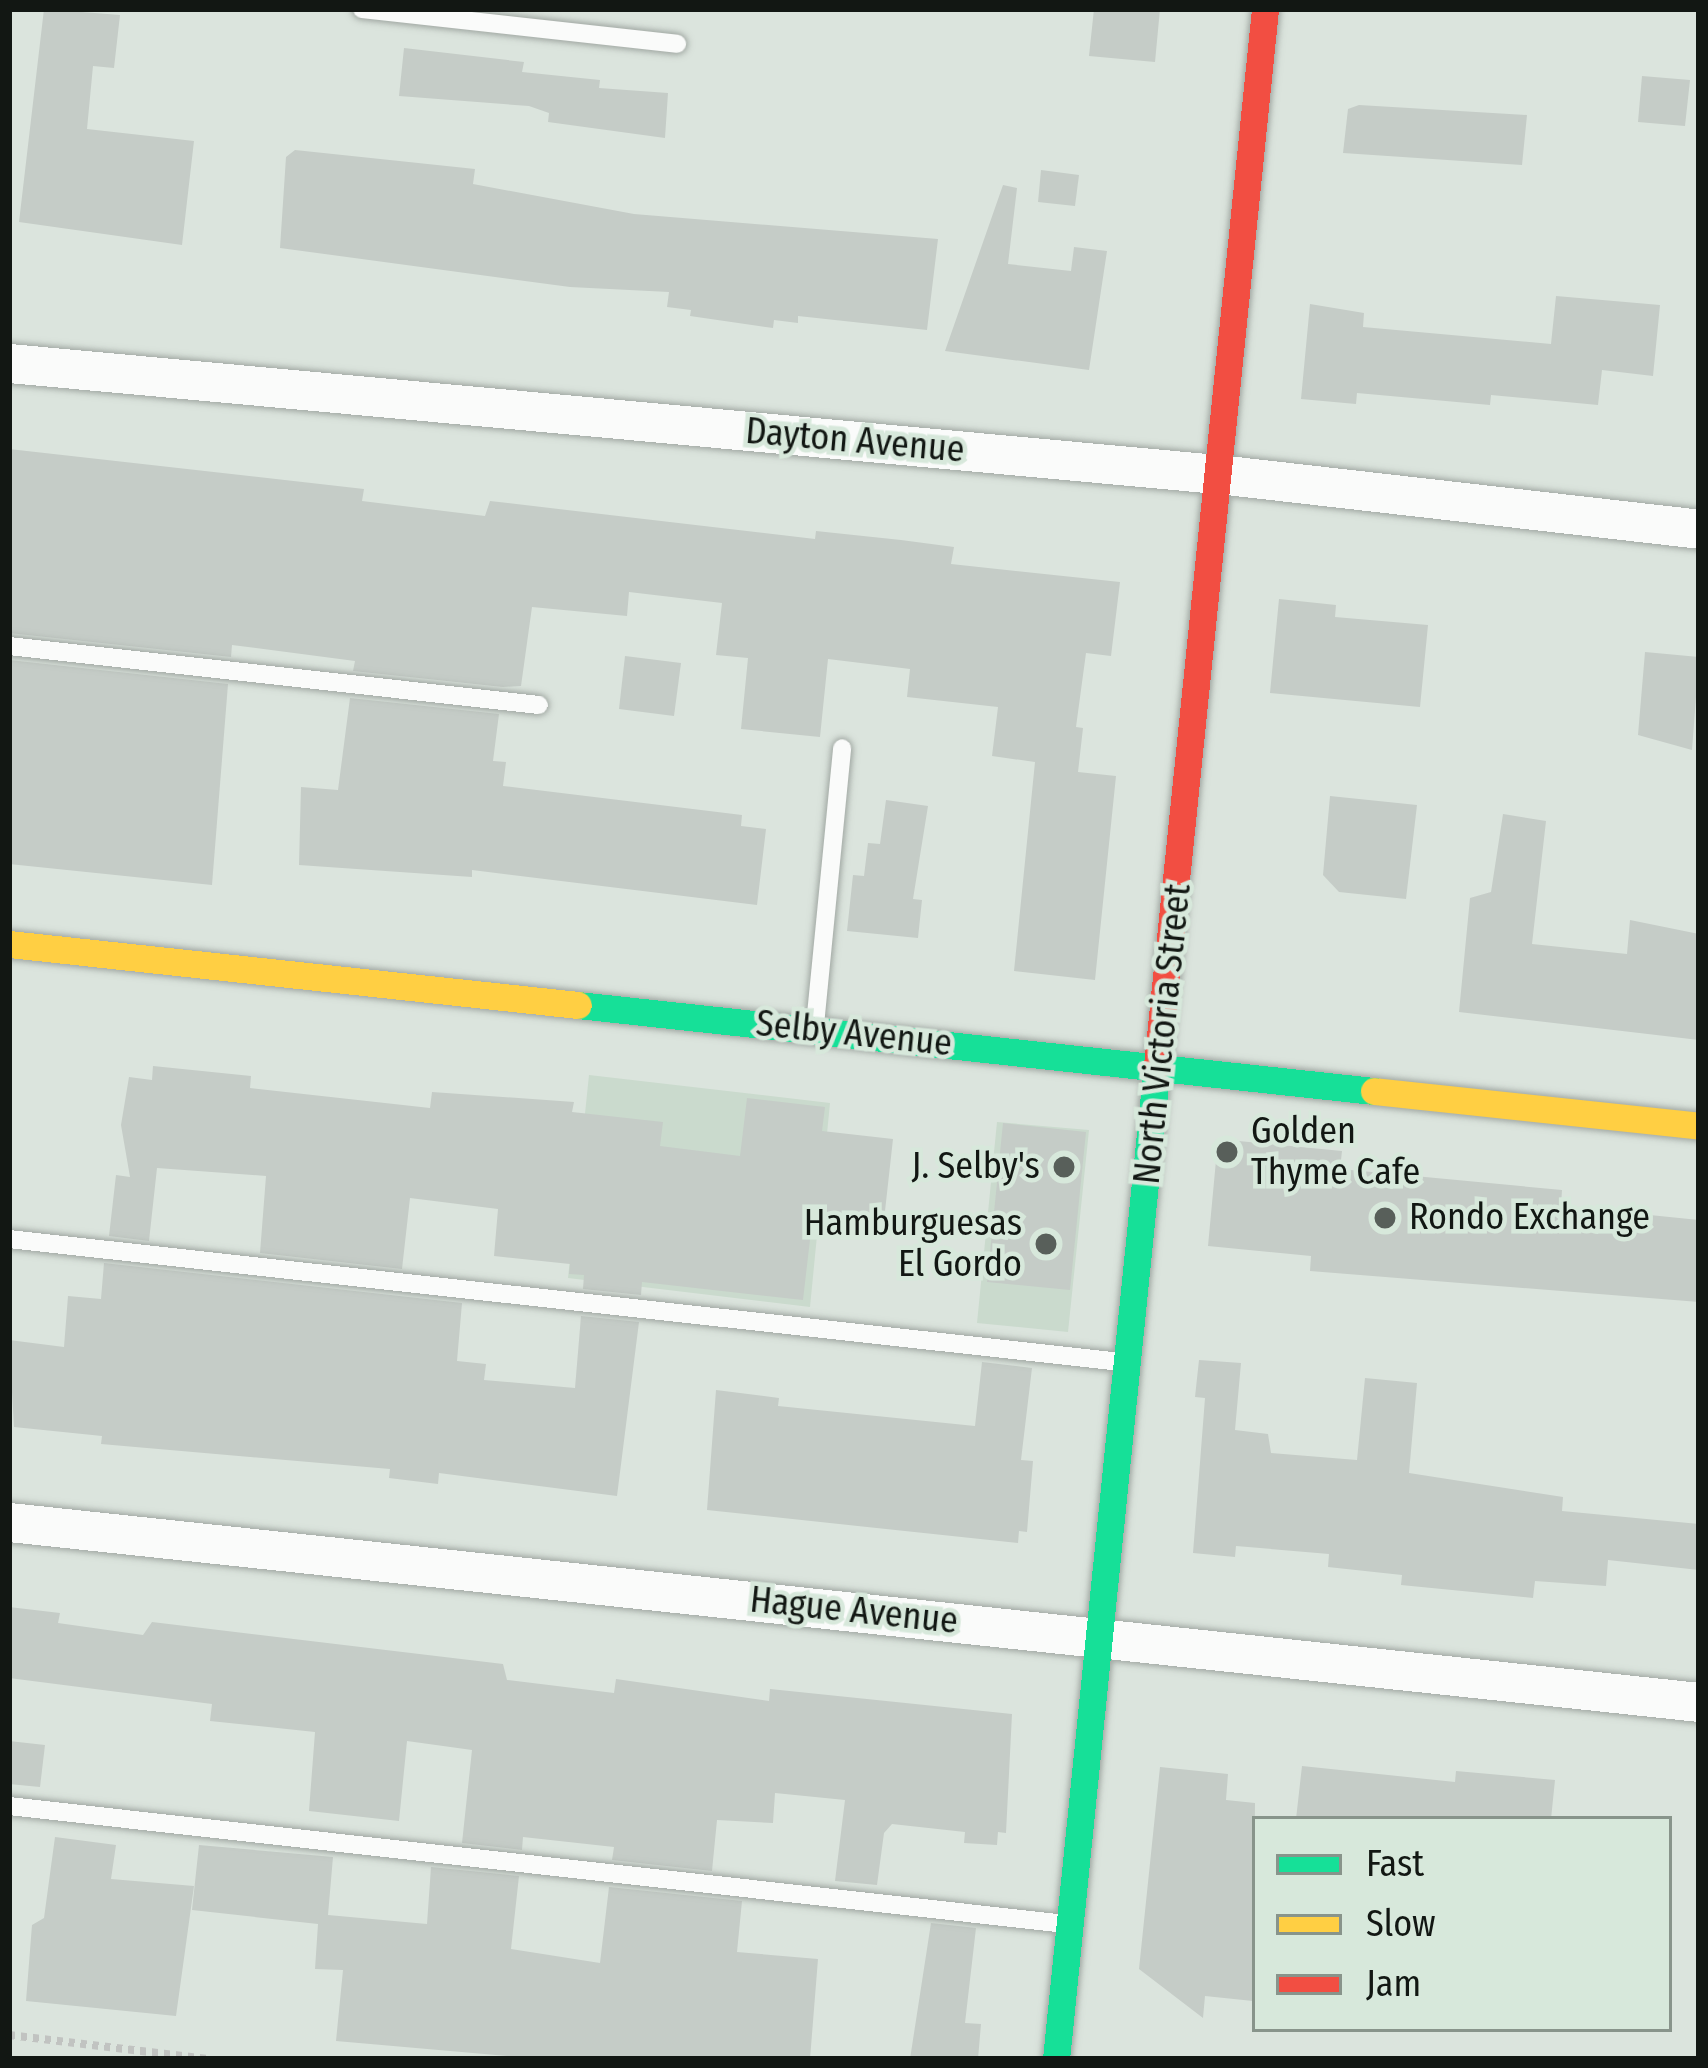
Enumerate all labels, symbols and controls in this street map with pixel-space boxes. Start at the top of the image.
street label: Dayton Avenue [744,410,966,472]
street label: North Victoria Street [1126,882,1200,1186]
street label: Selby Avenue [754,1002,954,1066]
place label: Golden Thyme Cafe [1251,1109,1420,1194]
marker: Golden Thyme Cafe [1214,1139,1240,1165]
place label: J. Selby's [912,1145,1040,1189]
marker: J. Selby's [1051,1154,1077,1180]
place label: Rondo Exchange [1409,1196,1650,1240]
place label: Hamburguesas El Gordo [804,1201,1022,1286]
marker: Rondo Exchange [1372,1205,1398,1231]
marker: Hamburguesas El Gordo [1033,1231,1059,1257]
street label: Hague Avenue [748,1579,960,1643]
legend [1252,1816,1672,2032]
text: Fast [1366,1842,1424,1886]
text: Slow [1366,1902,1436,1946]
text: Jam [1366,1962,1421,2006]

